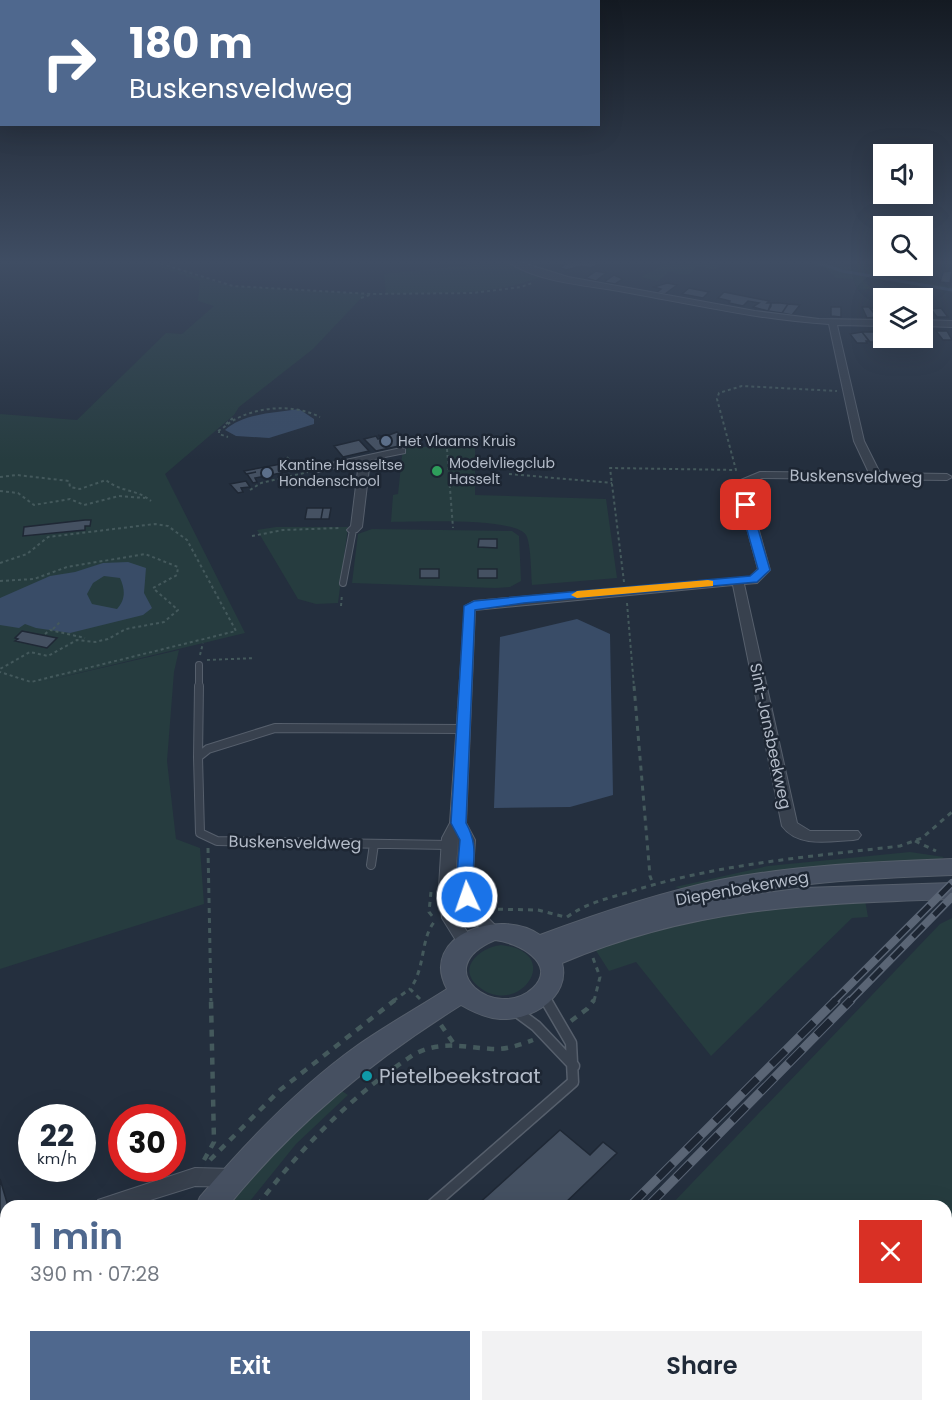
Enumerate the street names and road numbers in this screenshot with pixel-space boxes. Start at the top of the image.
street label: Buskensveldweg [789,464,923,489]
street label: Sint-Jansbeekweg [744,661,797,811]
street label: Buskensveldweg [228,830,362,855]
street label: Diepenbekerweg [674,865,810,912]

